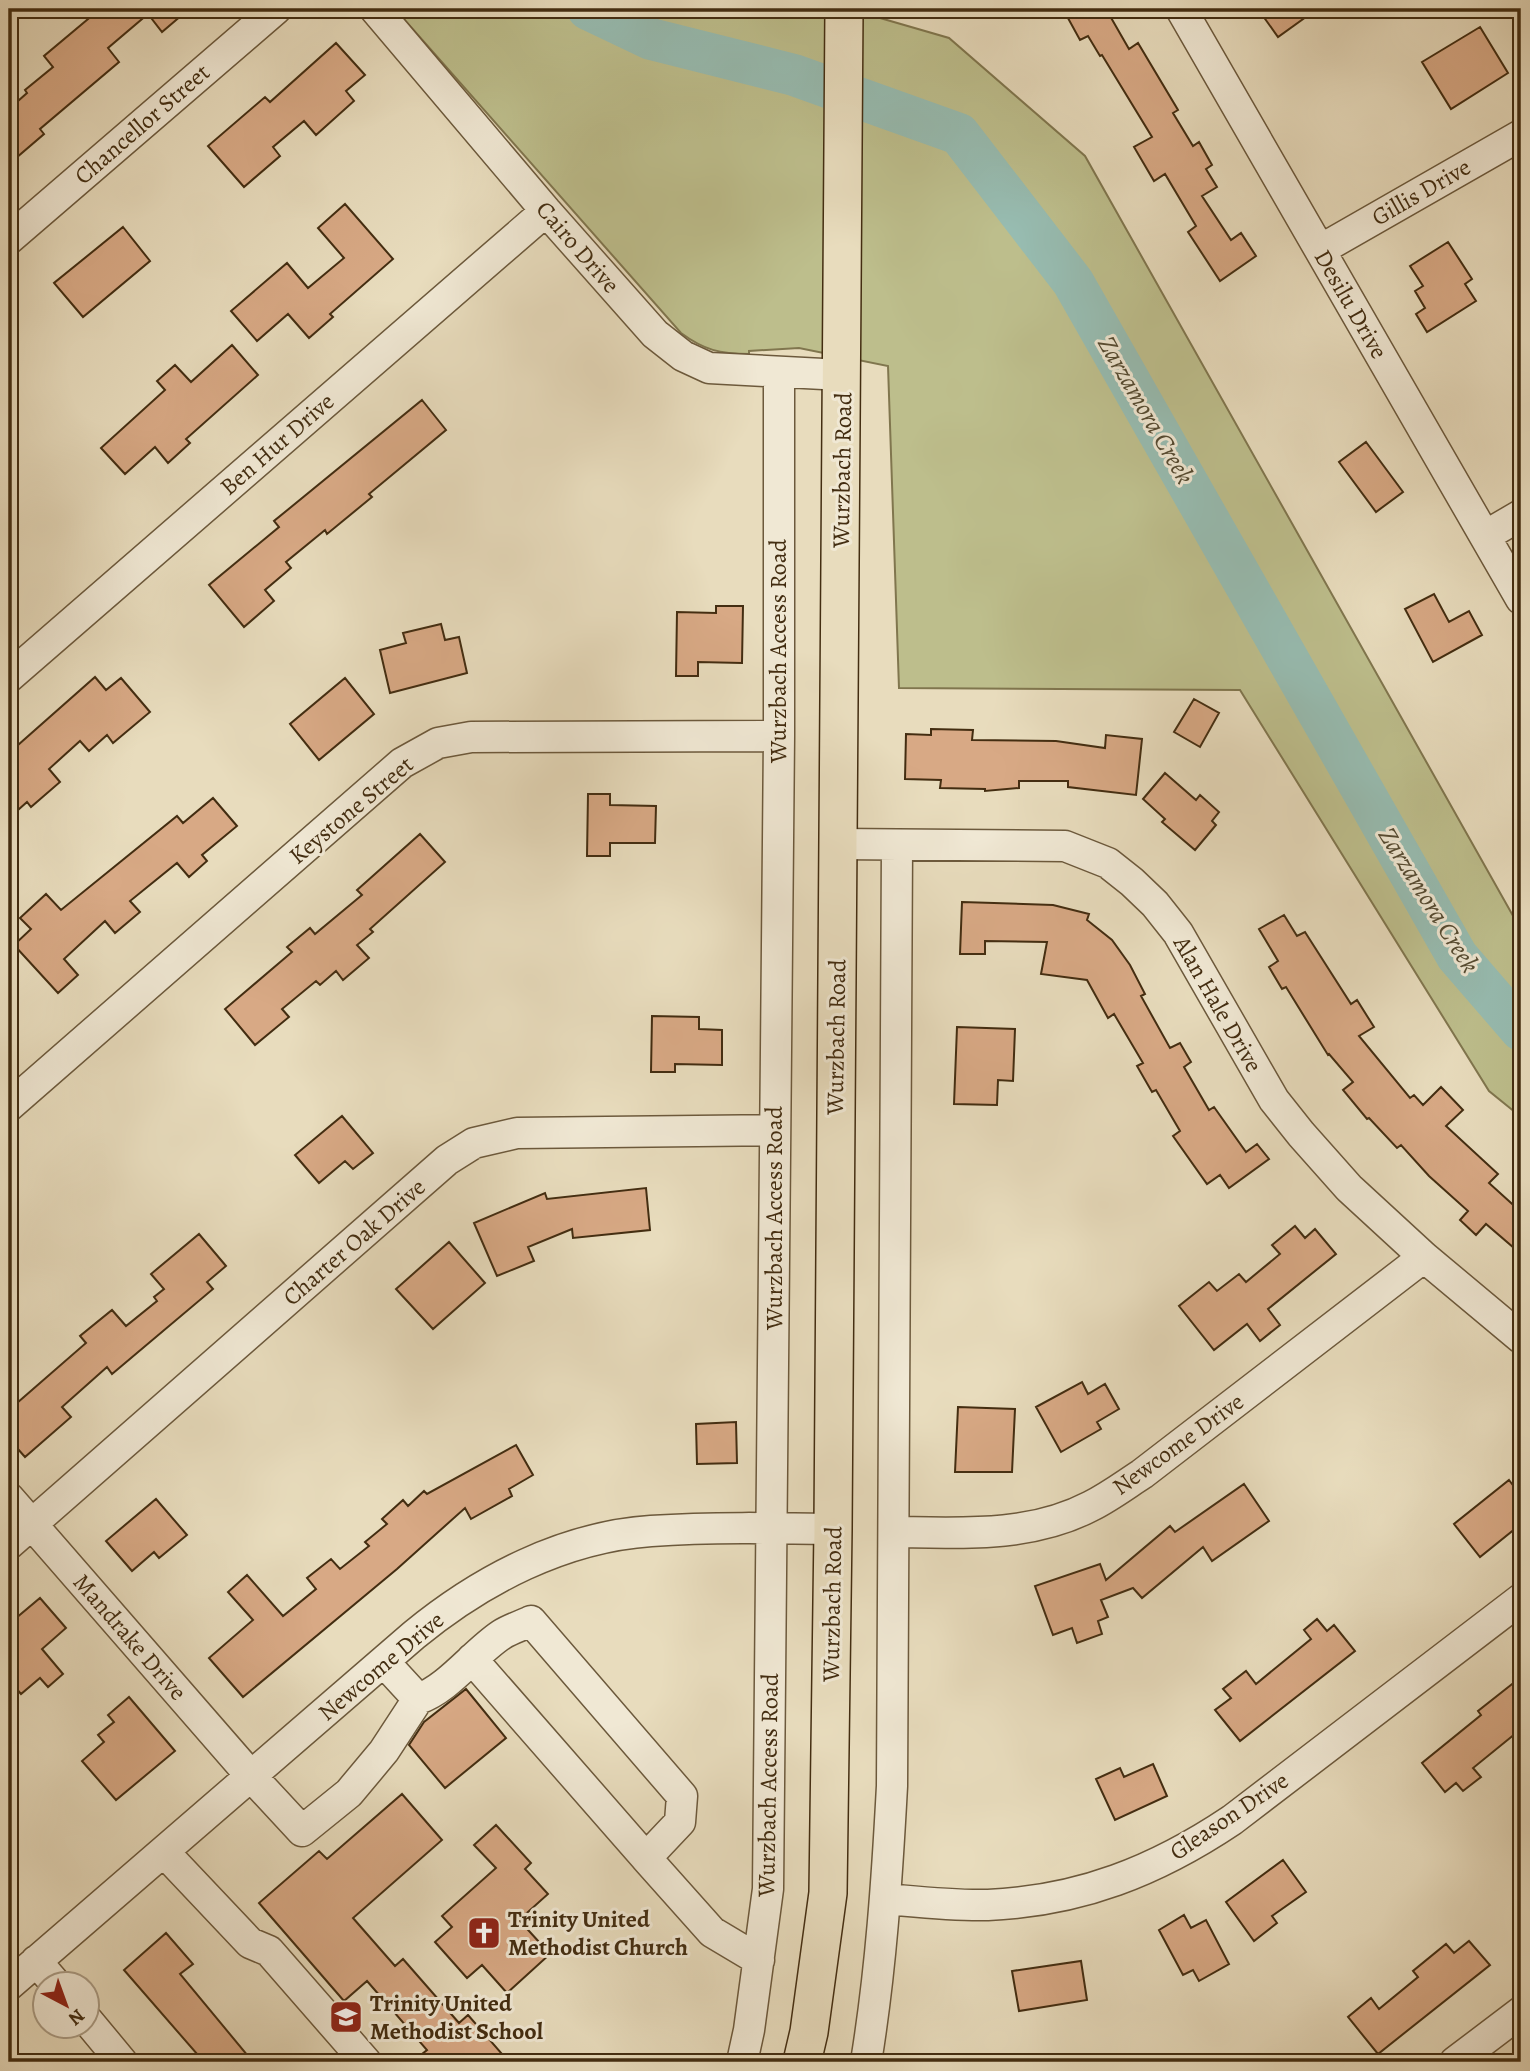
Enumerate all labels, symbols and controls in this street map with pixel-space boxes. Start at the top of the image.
street label: Chancellor Street [68,56,216,192]
street label: Gillis Drive [1366,151,1476,233]
street label: Cairo Drive [529,194,627,300]
street label: Desilu Drive [1307,243,1395,365]
water label: Zarzamora Creek [1089,329,1203,491]
street label: Ben Hur Drive [213,385,341,503]
street label: Wurzbach Road [825,392,859,549]
street label: Wurzbach Access Road [762,539,794,764]
street label: Keystone Street [282,749,420,871]
water label: Zarzamora Creek [1370,820,1488,980]
street label: Alan Hale Drive [1166,929,1270,1078]
street label: Wurzbach Road [819,959,853,1116]
street label: Wurzbach Access Road [758,1106,790,1331]
street label: Charter Oak Drive [276,1171,432,1313]
street label: Newcome Drive [1106,1385,1250,1503]
street label: Wurzbach Road [815,1526,849,1683]
street label: Mandrake Drive [66,1567,194,1707]
street label: Newcome Drive [311,1604,451,1728]
street label: Wurzbach Access Road [750,1673,786,1898]
street label: Gleason Drive [1163,1764,1295,1868]
place label: Trinity United Methodist Church [508,1903,688,1963]
church icon: Trinity United Methodist Church [465,1914,503,1952]
north arrow [32,1969,102,2039]
place label: Trinity United Methodist School [370,1987,544,2047]
school or university icon: Trinity United Methodist School [327,1998,365,2036]
text: N [63,2003,90,2032]

